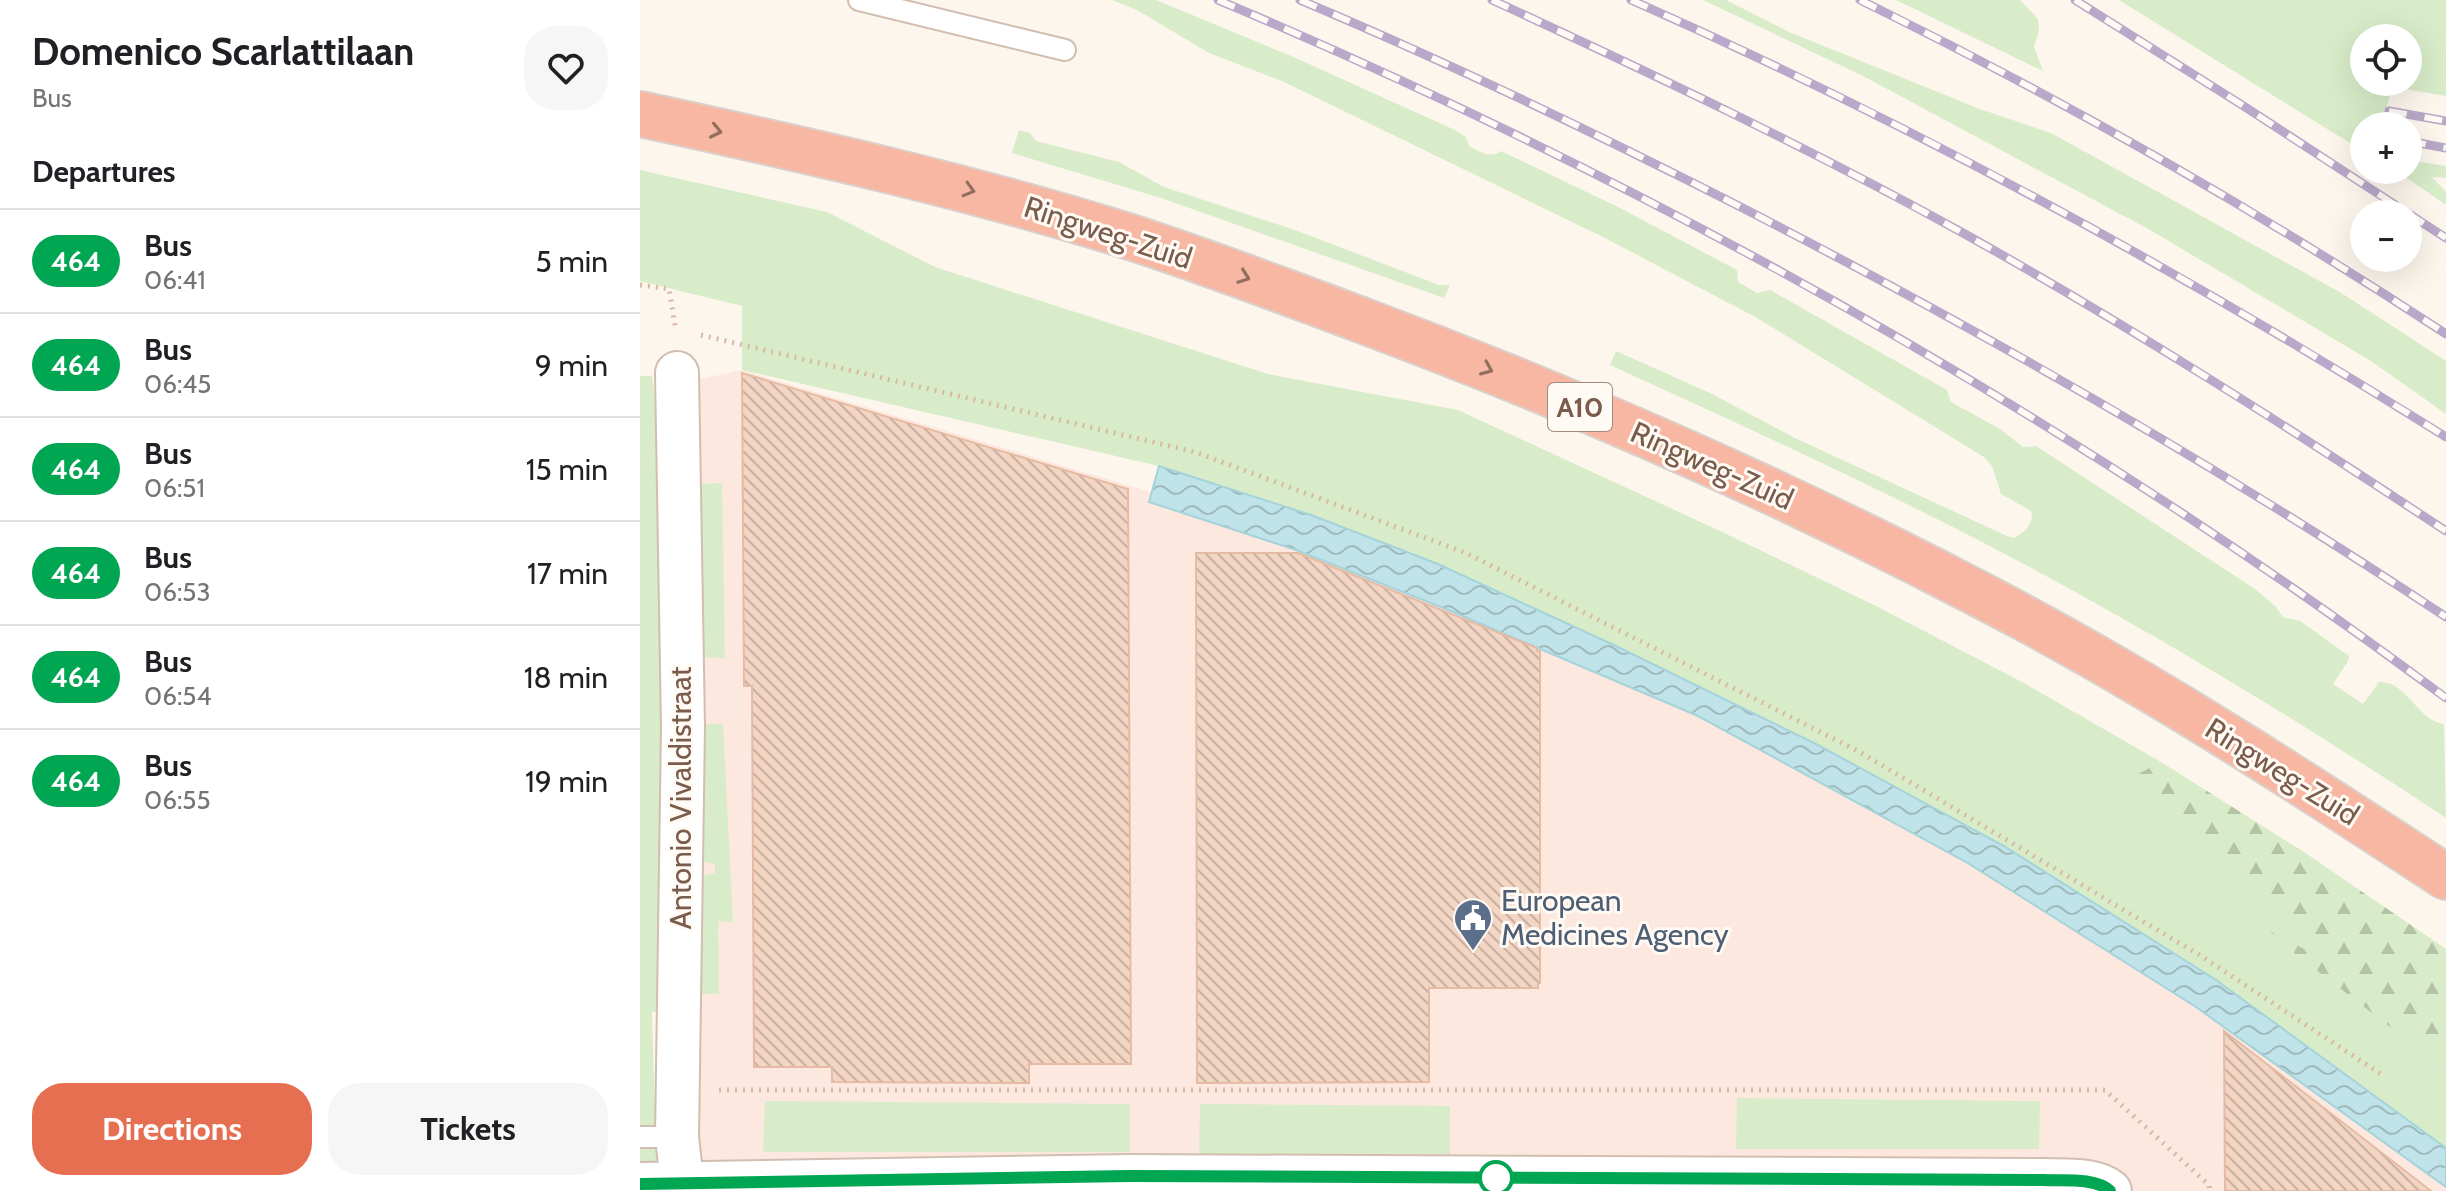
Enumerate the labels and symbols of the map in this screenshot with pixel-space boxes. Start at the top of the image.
one-way arrow [709,122,723,139]
one-way arrow [962,181,976,197]
street label: Ringweg-Zuid [1020,188,1197,277]
one-way arrow [1236,268,1250,284]
one-way arrow [1479,359,1493,375]
road number: A10 [1548,383,1612,431]
street label: Ringweg-Zuid [1625,413,1799,518]
street label: Antonio Vivaldistraat [662,666,699,930]
street label: Ringweg-Zuid [2199,710,2366,833]
place label: European Medicines Agency [1501,882,1729,953]
public building icon: European Medicines Agency [1452,897,1494,952]
unlabelled marker [1479,1161,1513,1191]

